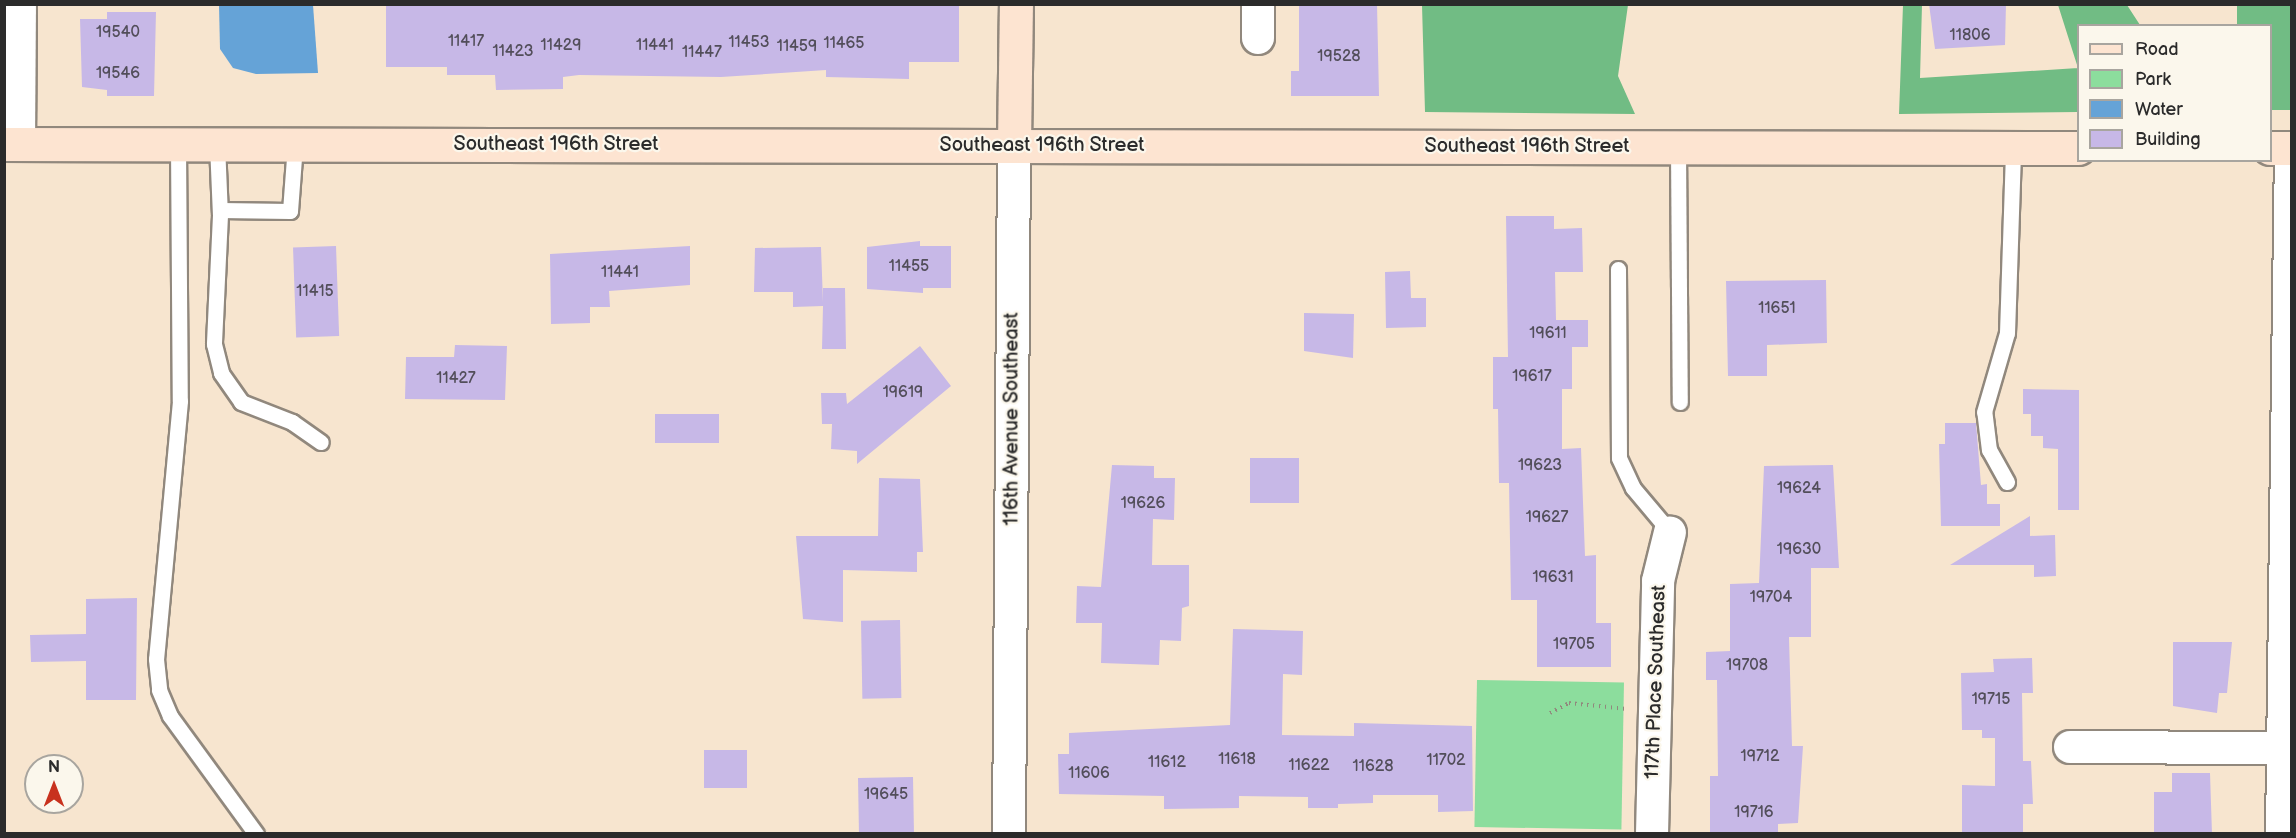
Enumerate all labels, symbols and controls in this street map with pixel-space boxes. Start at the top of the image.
house number: 19540 [96,23,140,43]
legend [2077,24,2272,162]
house number: 11806 [1950,26,1990,46]
house number: 11417 [448,32,484,52]
house number: 11453 [728,33,770,53]
house number: 11465 [823,34,865,54]
house number: 11429 [541,36,581,56]
house number: 11441 [636,36,674,56]
house number: 11459 [777,37,817,57]
text: Road [2135,39,2179,60]
house number: 11423 [492,42,534,62]
house number: 11447 [682,43,722,63]
house number: 19528 [1317,47,1361,67]
house number: 19546 [96,64,140,84]
text: Park [2135,69,2171,90]
text: Water [2135,99,2183,120]
text: Building [2135,129,2201,150]
street label: Southeast 196th Street [453,132,659,156]
street label: Southeast 196th Street [939,133,1145,157]
street label: Southeast 196th Street [1424,134,1630,158]
house number: 11455 [889,257,929,277]
house number: 11441 [601,263,639,283]
house number: 11415 [296,282,334,302]
house number: 11651 [1758,299,1796,319]
street label: 116th Avenue Southeast [1000,312,1024,526]
house number: 19611 [1529,324,1567,344]
house number: 19617 [1512,367,1552,387]
house number: 11427 [436,369,476,389]
house number: 19619 [883,383,923,403]
house number: 19623 [1518,456,1562,476]
house number: 19624 [1777,479,1821,499]
house number: 19626 [1121,494,1165,514]
house number: 19627 [1526,508,1568,528]
house number: 19630 [1777,540,1821,560]
house number: 19631 [1532,568,1574,588]
street label: 117th Place Southeast [1641,584,1671,780]
house number: 19704 [1750,588,1792,608]
house number: 19705 [1553,635,1595,655]
house number: 19708 [1726,656,1768,676]
house number: 19715 [1972,690,2010,710]
house number: 19712 [1741,747,1779,767]
house number: 11618 [1218,750,1256,770]
house number: 11702 [1426,751,1466,771]
house number: 11612 [1148,753,1186,773]
north arrow [24,754,84,814]
house number: 11622 [1288,756,1330,776]
house number: 11628 [1353,757,1393,777]
text: N [48,758,60,777]
house number: 11606 [1068,764,1110,784]
house number: 19645 [864,785,908,805]
house number: 19716 [1734,803,1774,823]

